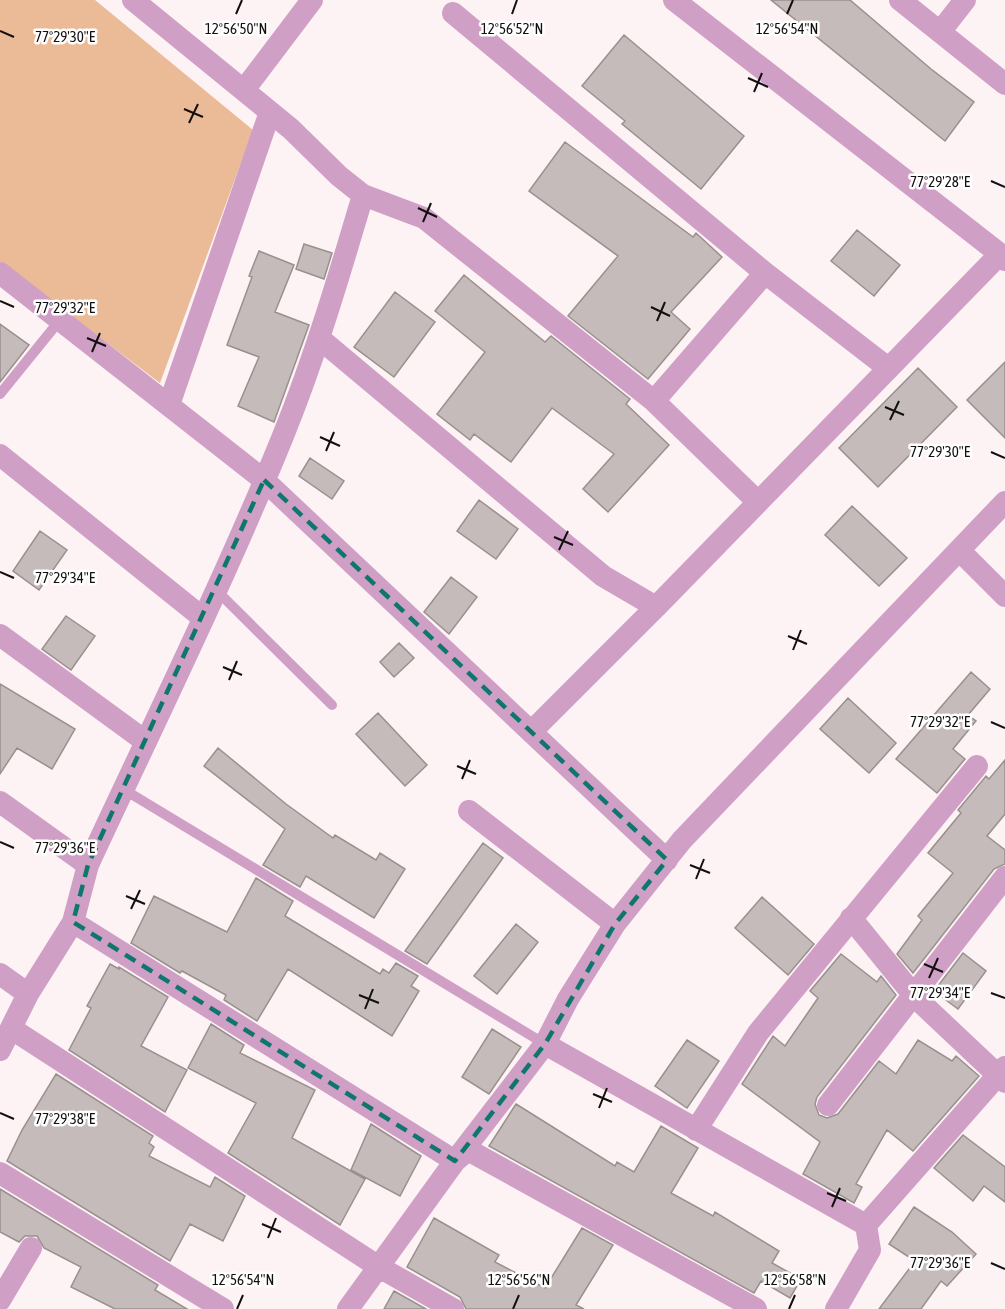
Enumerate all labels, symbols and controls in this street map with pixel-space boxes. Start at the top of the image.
text: 12°56'50"N [205,20,267,37]
text: 12°56'52"N [481,20,543,37]
text: 12°56'54"N [756,20,818,37]
text: 77°29'30"E [35,28,96,45]
text: 77°29'28"E [910,173,971,190]
text: 77°29'32"E [35,299,96,316]
text: 77°29'30"E [910,443,971,460]
text: 77°29'34"E [35,569,96,586]
text: 77°29'32"E [910,713,971,730]
text: 77°29'36"E [35,839,96,856]
text: 77°29'34"E [910,984,971,1001]
text: 77°29'38"E [35,1110,96,1127]
text: 77°29'36"E [910,1254,971,1271]
text: 12°56'54"N [212,1271,274,1288]
text: 12°56'56"N [488,1271,550,1288]
text: 12°56'58"N [764,1271,826,1288]

